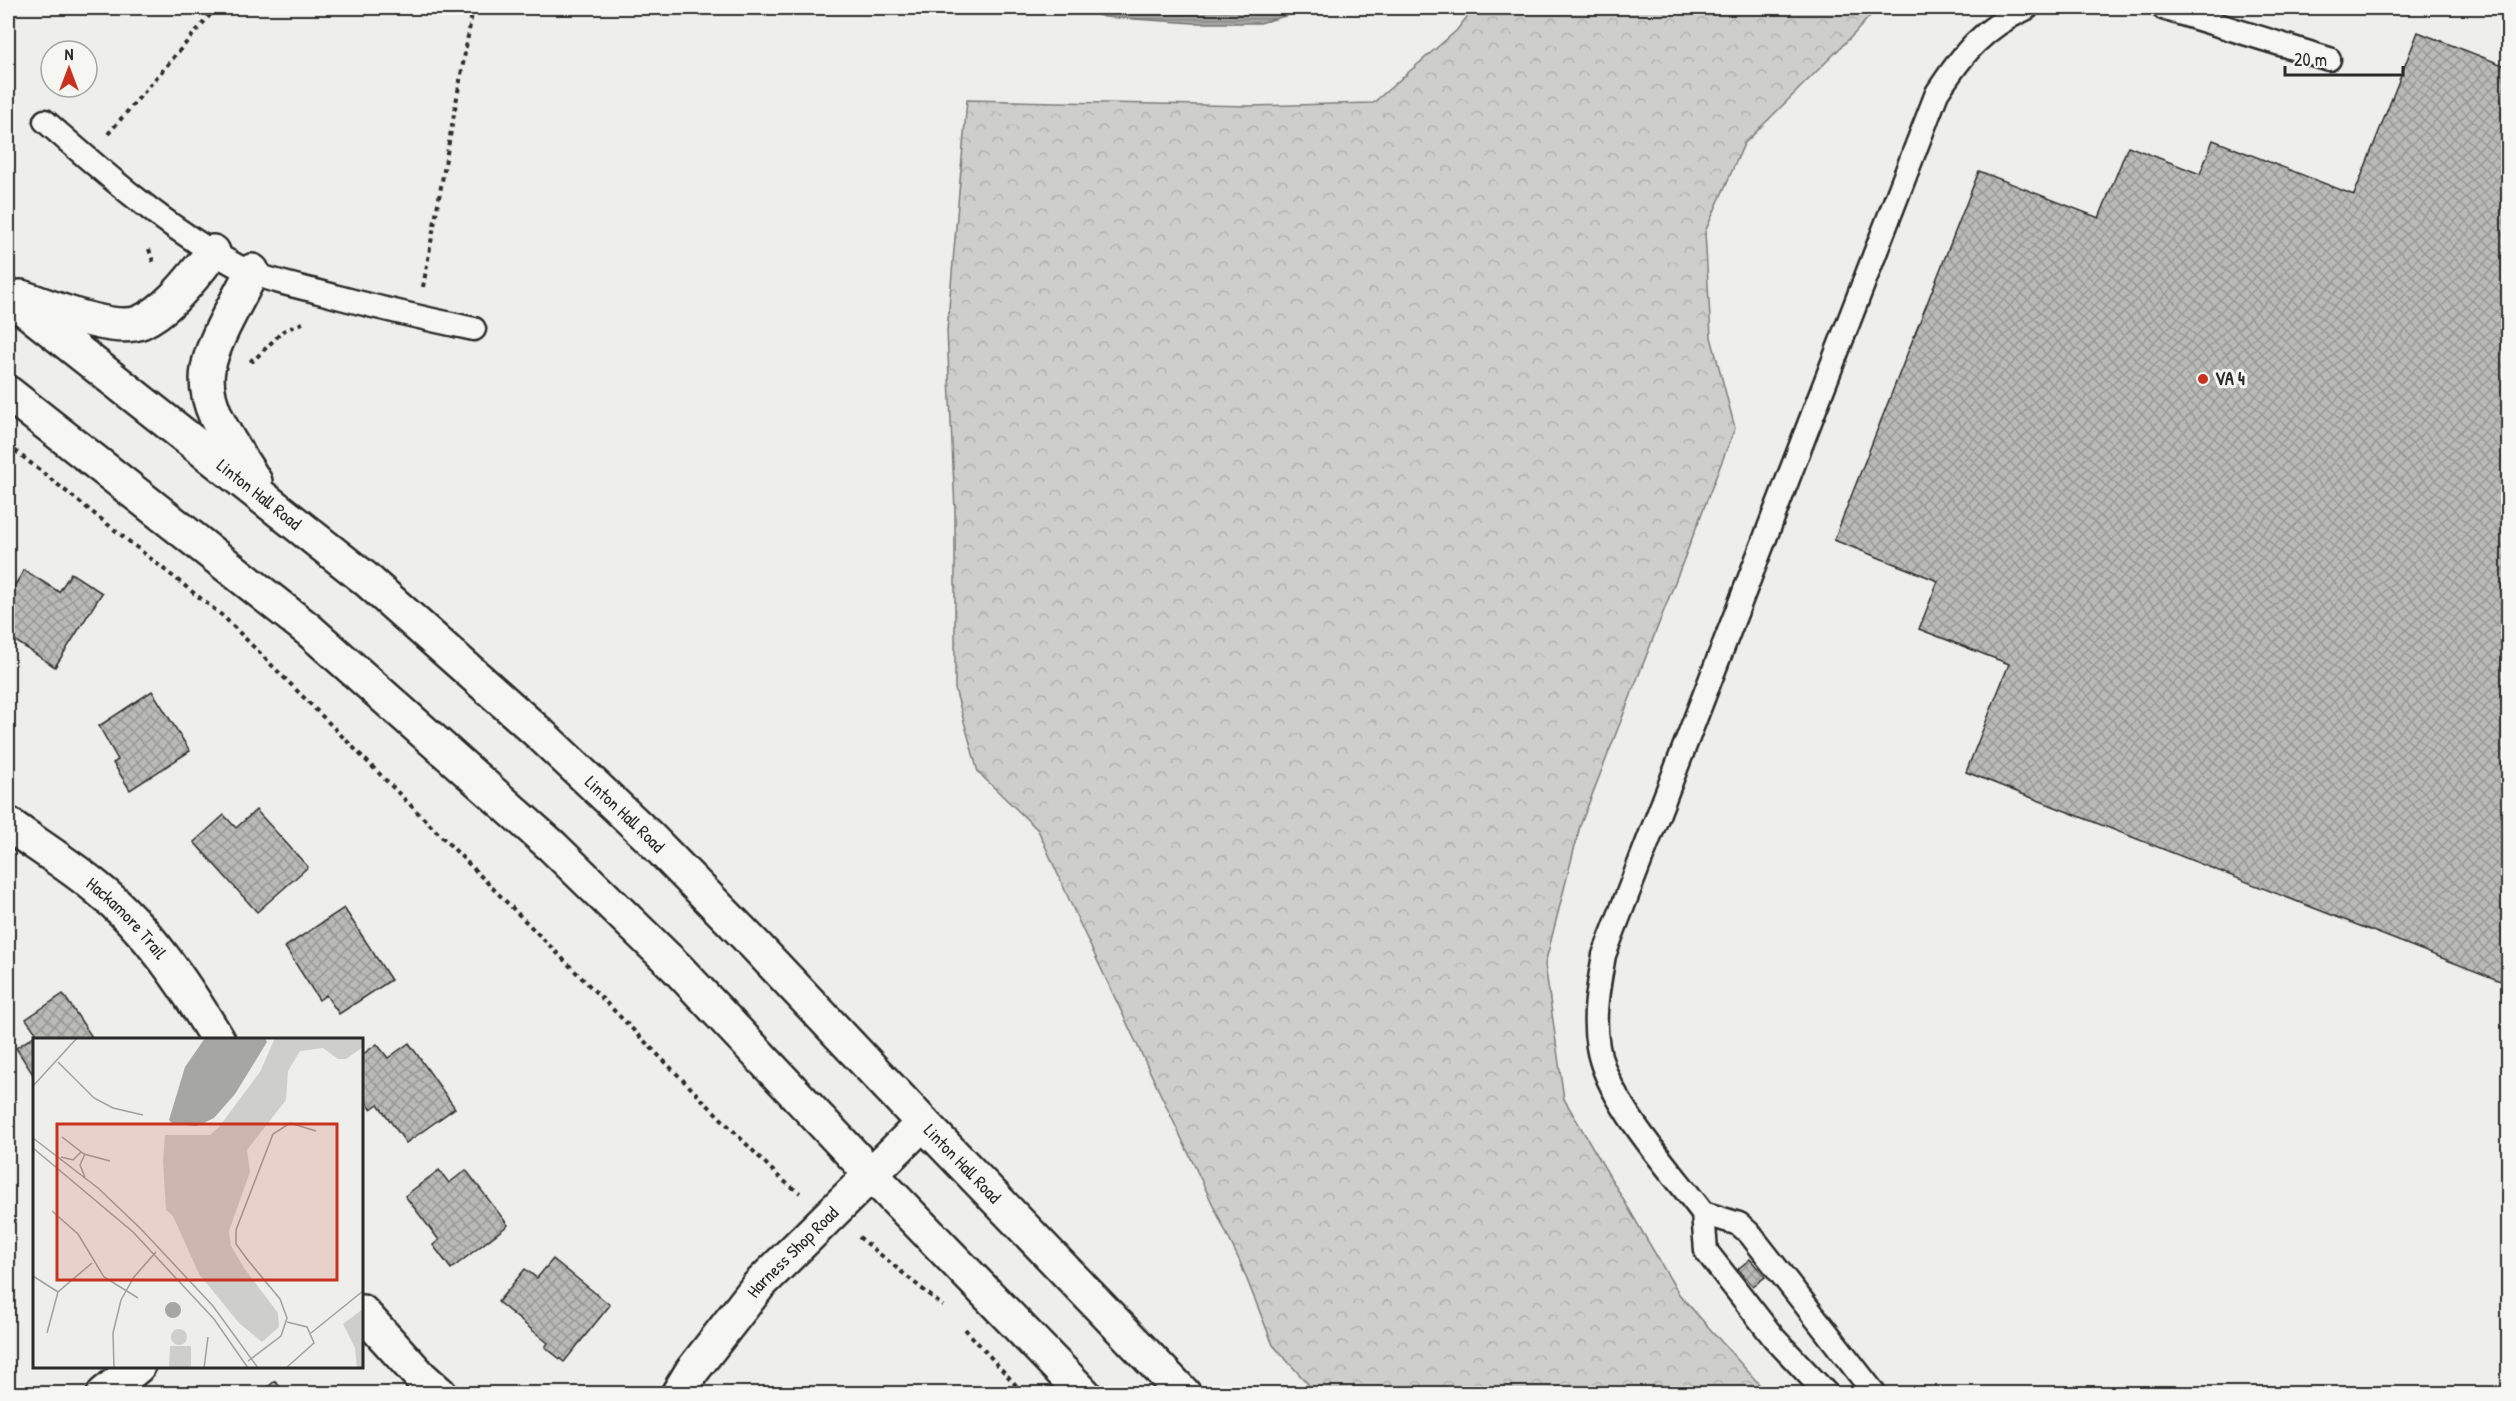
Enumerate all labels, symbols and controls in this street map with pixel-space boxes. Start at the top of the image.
north arrow [39,39,99,99]
scale bar [2285,39,2404,77]
text: N [65,43,74,65]
text: 20 m [2294,47,2327,72]
place label: VA 4 [2215,366,2245,391]
marker: VA 4 [2196,372,2210,386]
street label: Linton Hall Road [212,453,307,535]
street label: Linton Hall Road [580,770,671,858]
street label: Hackamore Trail [81,871,173,964]
inset map [33,1038,363,1368]
street label: Linton Hall Road [918,1118,1007,1209]
street label: Harness Shop Road [741,1200,844,1303]

